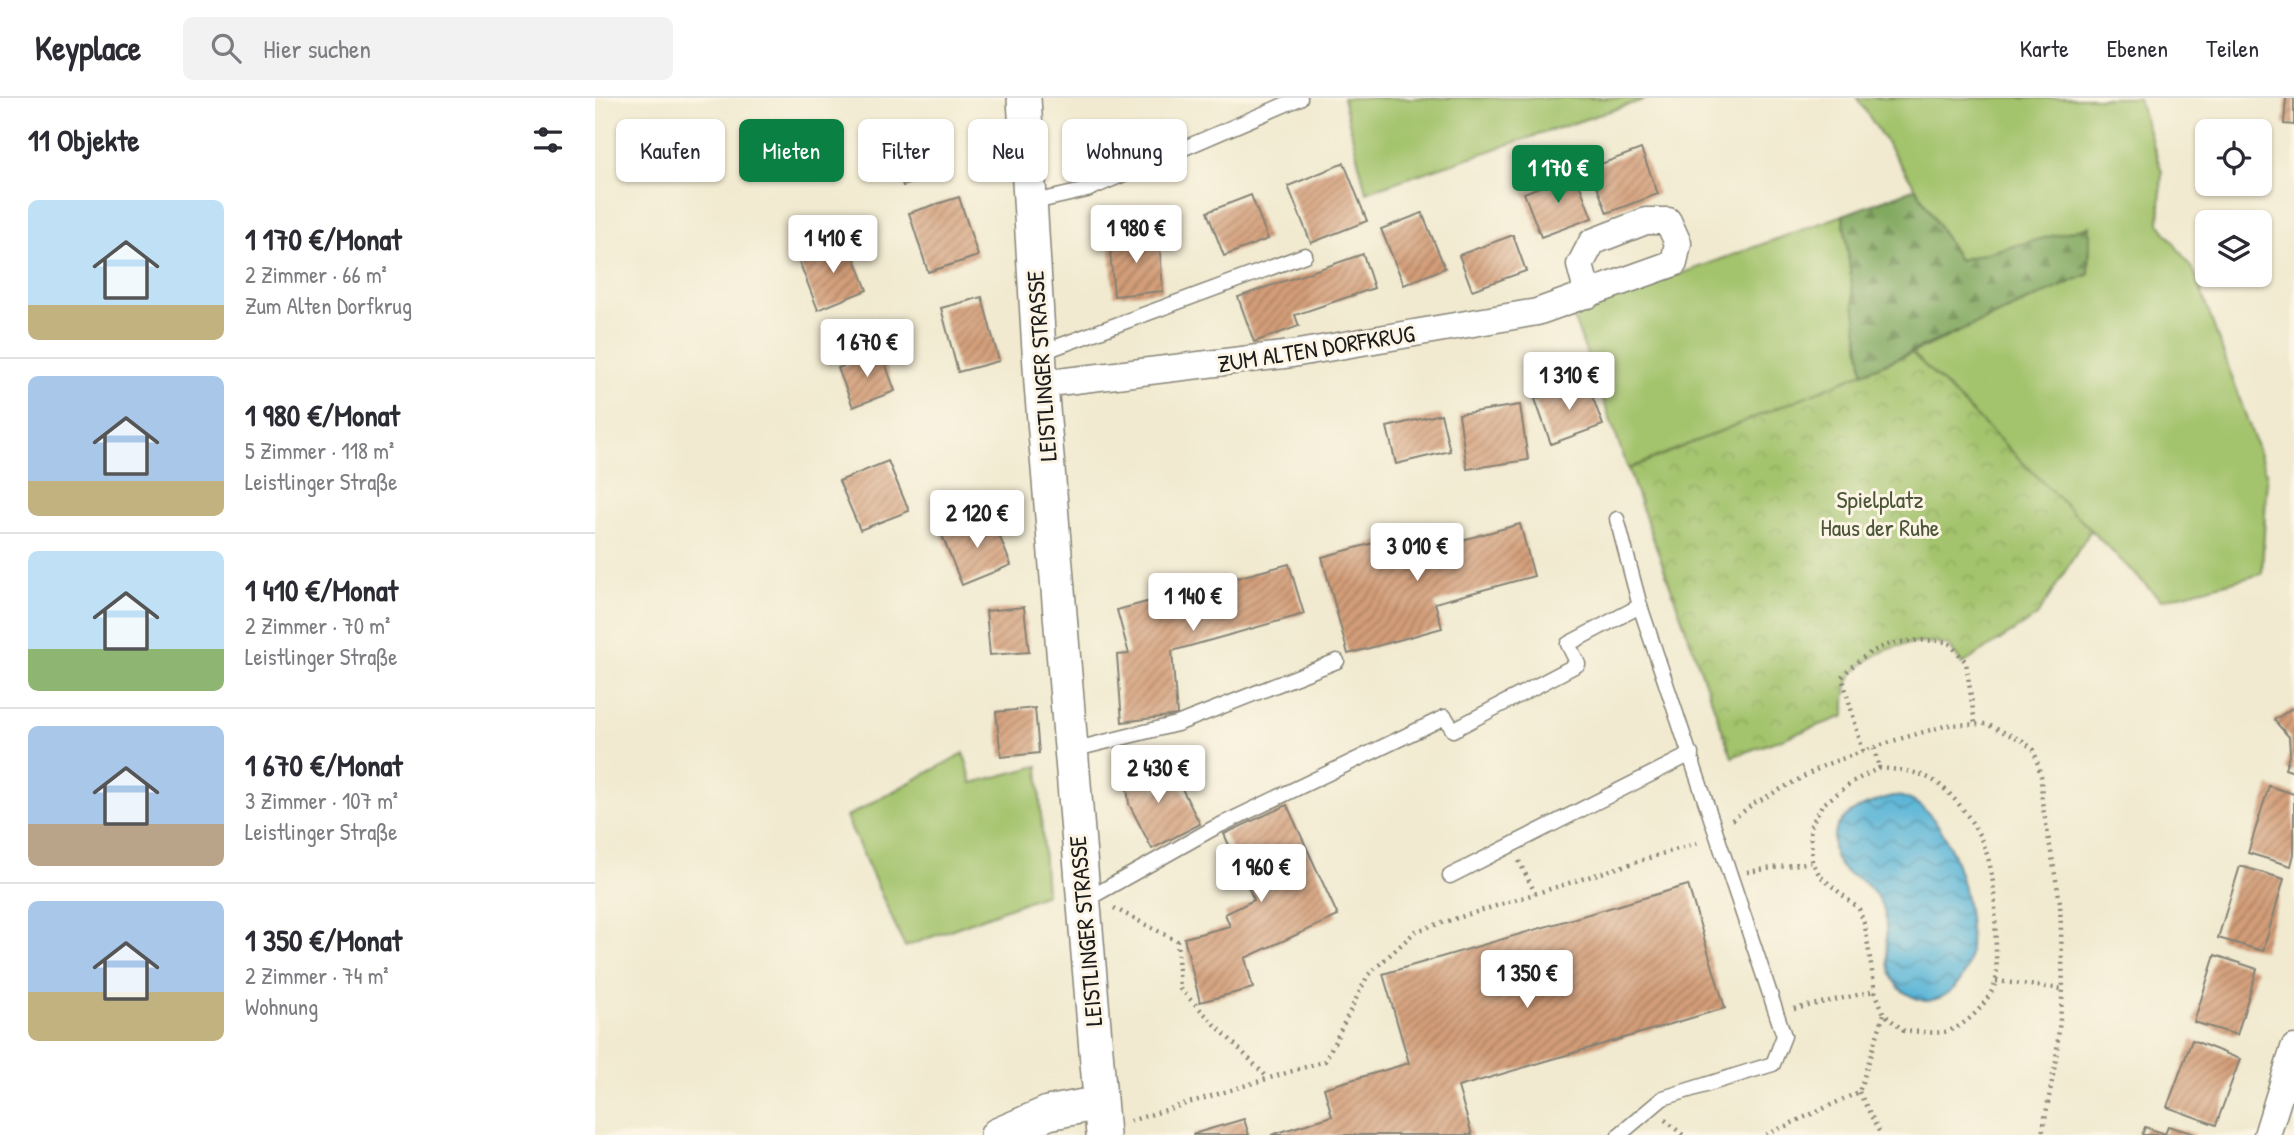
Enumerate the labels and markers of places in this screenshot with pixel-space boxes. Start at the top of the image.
pin: 1 170 € [1493,146,1623,205]
pin: 1 980 € [1071,206,1201,265]
pin: 1 410 € [768,216,898,275]
pin: 1 670 € [802,320,932,379]
pin: 1 310 € [1504,352,1634,412]
pin: 2 120 € [912,490,1042,550]
pin: 3 010 € [1352,524,1482,583]
pin: 1 140 € [1128,574,1258,633]
pin: 2 430 € [1093,746,1223,805]
pin: 1 960 € [1196,844,1326,904]
pin: 1 350 € [1462,950,1592,1010]

